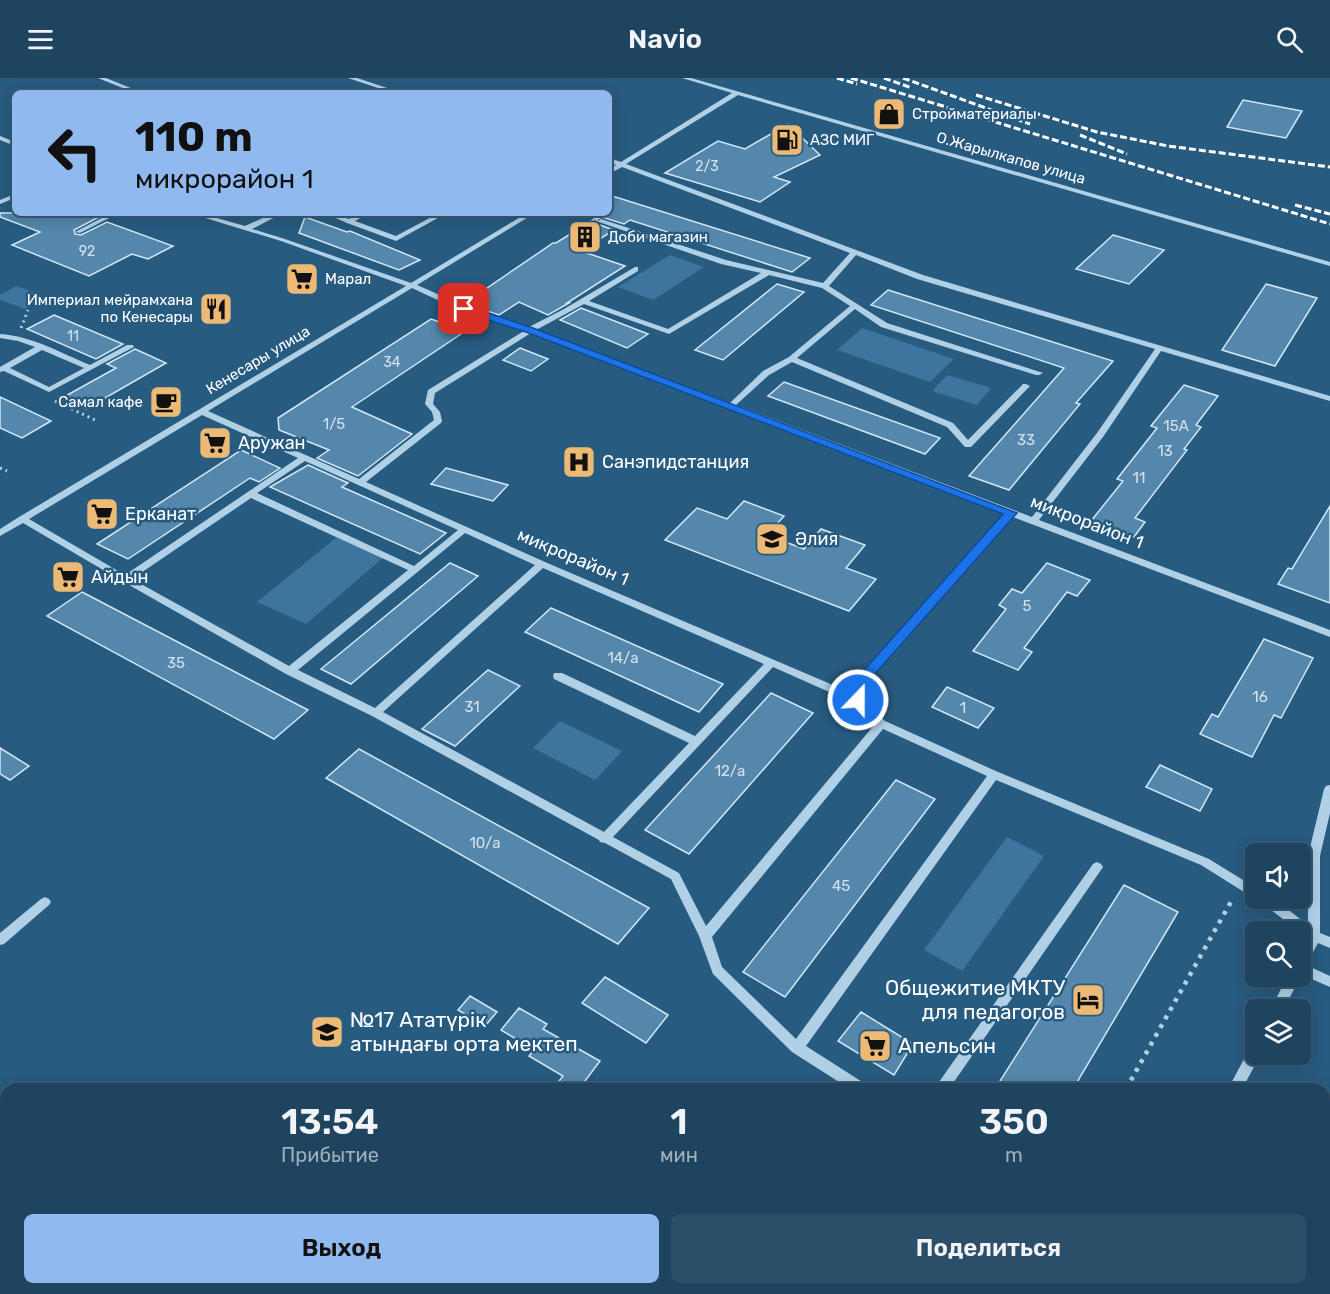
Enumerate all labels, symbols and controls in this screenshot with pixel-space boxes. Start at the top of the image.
icon: menu [24,23,57,56]
text: Navio [628,23,702,55]
icon: search [1273,23,1306,56]
shop icon: Стройматериалы [871,96,907,132]
place label: Стройматериалы [912,105,1037,123]
text: 110 m [135,112,253,162]
icon: left [36,114,114,192]
fuel station icon: АЗС МИГ [769,122,805,158]
street label: О.Жарылкапов улица [934,128,1088,188]
place label: АЗС МИГ [810,131,874,149]
house number: 2/3 [695,158,719,175]
text: микрорайон 1 [135,163,313,195]
building icon: Доби магазин [567,219,603,255]
place label: Доби магазин [608,228,708,246]
house number: 92 [79,243,95,260]
supermarket icon: Марал [284,261,320,297]
place label: Марал [325,270,371,288]
pin [438,283,489,334]
place label: Империал мейрамхана по Кенесары [27,291,193,326]
restaurant icon: Империал мейрамхана по Кенесары [198,291,234,327]
icon: arrive [447,292,480,325]
street label: Кенесары улица [203,322,313,398]
house number: 11 [67,328,79,345]
house number: 34 [383,354,401,371]
cafe icon: Самал кафе [148,384,184,420]
place label: Самал кафе [58,393,143,411]
house number: 1/5 [323,415,345,433]
house number: 15А [1163,417,1189,435]
supermarket icon: Аружан [197,425,233,461]
house number: 33 [1017,431,1035,449]
place label: Аружан [238,432,306,454]
house number: 13 [1157,442,1173,460]
hospital icon: Санэпидстанция [561,444,597,480]
place label: Санэпидстанция [602,451,749,473]
house number: 11 [1133,469,1145,487]
street label: микрорайон 1 [1028,490,1146,554]
supermarket icon: Ерканат [84,496,120,532]
place label: Ерканат [125,503,196,525]
school or university icon: Әлия [754,521,790,557]
street label: микрорайон 1 [514,524,632,590]
place label: Әлия [795,528,838,550]
supermarket icon: Айдын [50,559,86,595]
place label: Айдын [91,566,149,588]
house number: 5 [1023,597,1032,615]
house number: 14/а [607,649,639,667]
house number: 35 [167,654,185,672]
position arrow [826,668,890,732]
house number: 16 [1252,688,1268,706]
house number: 31 [464,698,480,716]
house number: 1 [960,699,966,717]
house number: 12/а [715,762,745,780]
house number: 10/а [469,834,501,852]
map controls [1245,843,1311,1065]
button: sound [1245,843,1311,909]
house number: 45 [832,877,850,895]
button: search [1245,921,1311,987]
place label: Общежитие МКТУ для педагогов [885,975,1066,1024]
hotel icon: Общежитие МКТУ для педагогов [1070,982,1106,1018]
button: layers [1245,999,1311,1065]
place label: №17 Ататүрік атындағы орта мектеп [350,1007,578,1056]
school or university icon: №17 Ататүрік атындағы орта мектеп [309,1014,345,1050]
supermarket icon: Апельсин [857,1028,893,1064]
place label: Апельсин [898,1033,996,1058]
text: 13:54 [281,1100,379,1143]
text: 1 [670,1100,688,1143]
text: 350 [979,1100,1049,1143]
text: Прибытие [281,1143,379,1167]
text: мин [660,1143,698,1167]
text: m [1005,1143,1023,1167]
button: Выход [24,1214,659,1283]
button: Поделиться [671,1214,1306,1283]

